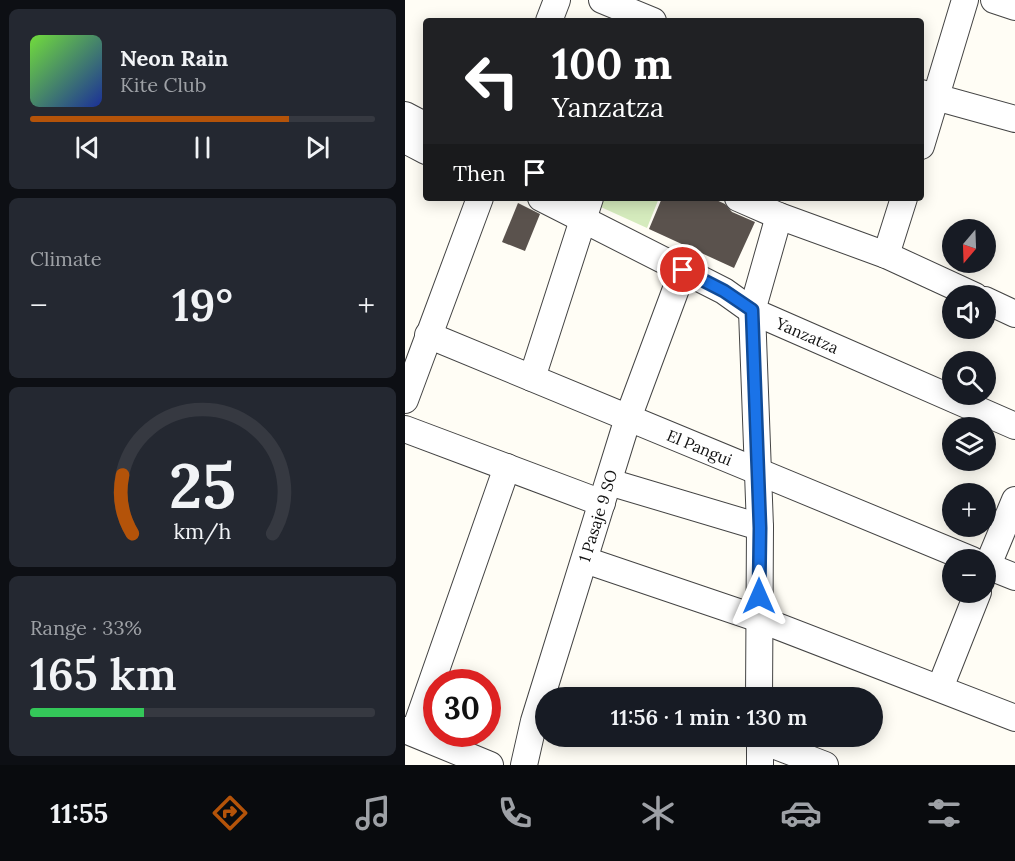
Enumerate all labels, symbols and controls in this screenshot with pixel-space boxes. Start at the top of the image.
text: 100 m [552,37,672,91]
icon: left [453,42,531,120]
text: Neon Rain [120,44,228,72]
text: Kite Club [120,72,206,97]
text: Yanzatza [552,90,664,124]
icon: previous [71,131,104,164]
icon: pause [186,131,219,164]
icon: next [301,131,334,164]
icon: arrive [518,156,551,189]
text: Then [453,159,506,187]
north arrow [942,219,996,273]
map controls [942,219,996,603]
pin [657,244,708,295]
text: Climate [30,246,102,271]
icon: arrive [666,253,699,286]
text: 19° [172,276,233,333]
text: − [30,284,48,326]
text: + [358,284,375,326]
button: sound [942,285,996,339]
street label: Yanzatza [772,312,842,358]
button: search [942,351,996,405]
button: layers [942,417,996,471]
street label: El Pangui [664,425,735,470]
text: 25 [169,445,236,525]
street label: 1 Pasaje 9 SO [574,467,621,565]
button: + [942,483,996,537]
text: km/h [174,517,232,545]
button: − [942,549,996,603]
position arrow [727,564,791,628]
text: Range · 33% [30,615,142,640]
text: 165 km [30,645,177,702]
speed limit sign: 30 [423,669,501,747]
text: 11:56 · 1 min · 130 m [611,703,807,731]
icon: directions [209,792,251,834]
icon: music [352,792,394,834]
icon: phone [494,792,536,834]
icon: climate [637,792,679,834]
icon: car [780,792,822,834]
icon: filters [923,792,965,834]
text: 11:55 [50,796,108,830]

